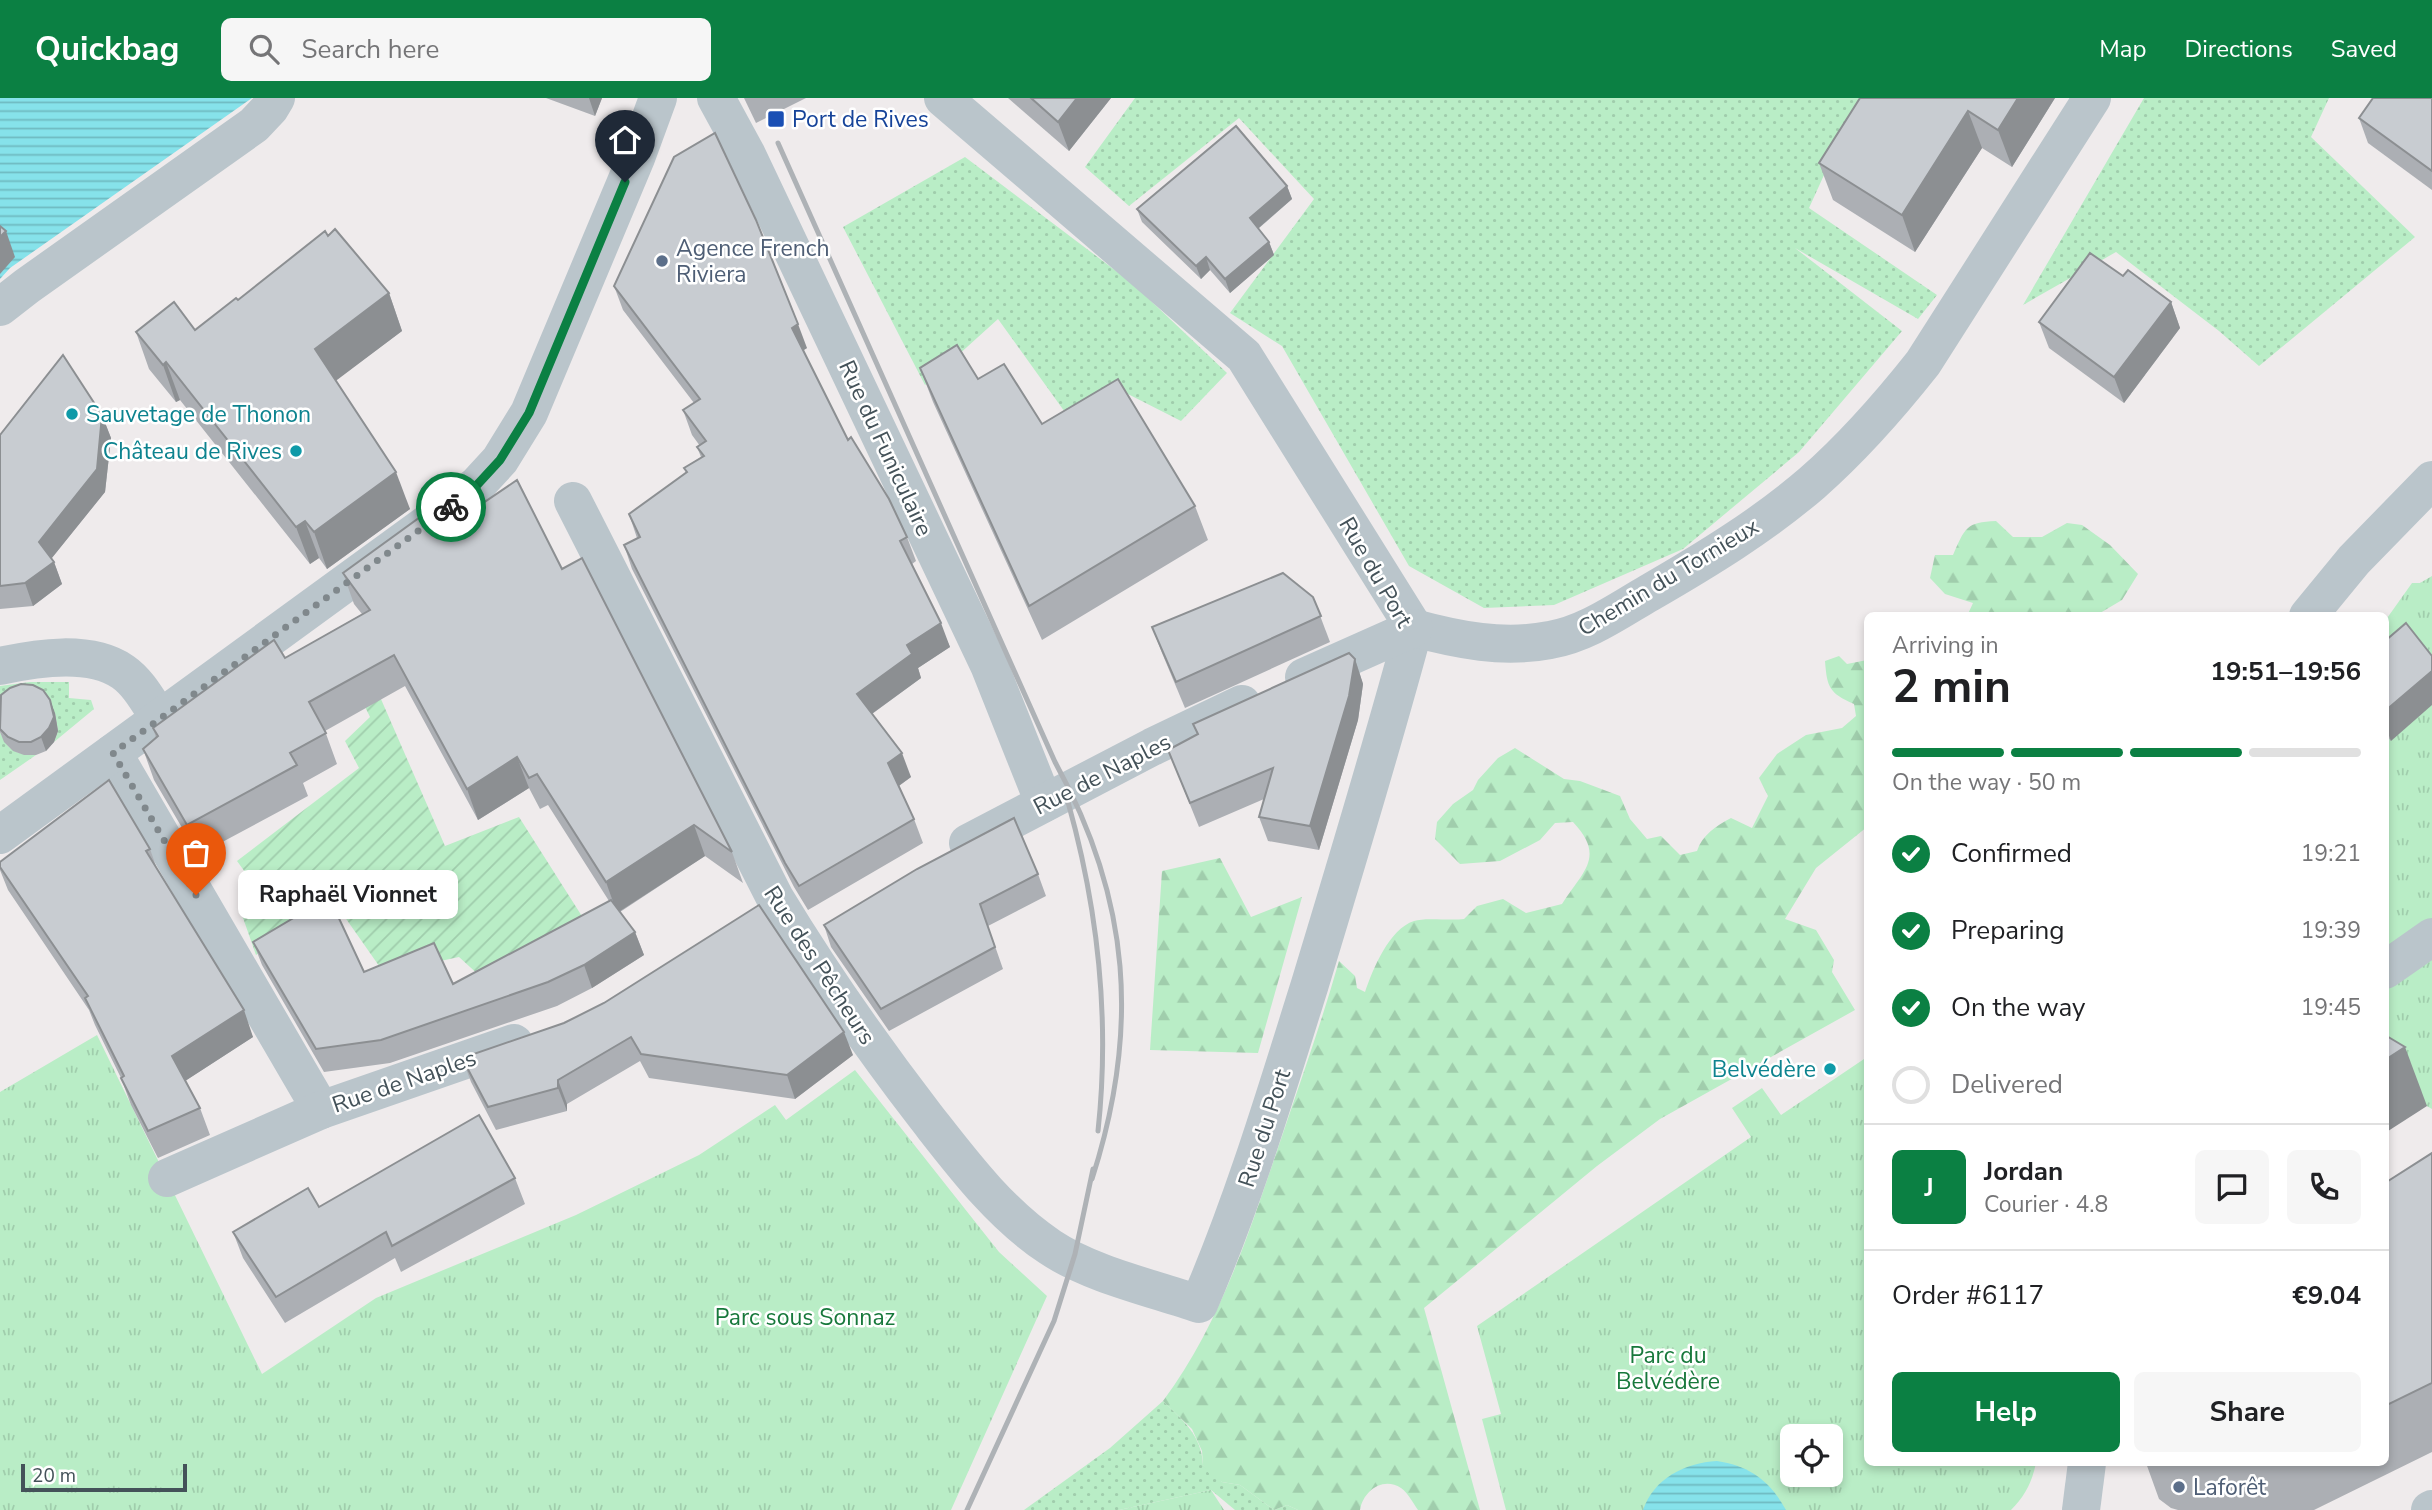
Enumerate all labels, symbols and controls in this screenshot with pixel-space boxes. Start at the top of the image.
search box [221,18,711,81]
text: Quickbag [35,27,179,72]
icon: search [245,30,283,68]
text: Search here [301,32,439,67]
text: Map [2099,33,2146,65]
text: Directions [2184,33,2293,65]
text: Saved [2331,33,2397,65]
place label: Port de Rives [792,104,929,135]
marker: Port de Rives [766,109,786,129]
pin [595,110,655,182]
icon: home [606,121,644,159]
place label: Agence French Riviera [676,233,829,290]
marker: Agence French Riviera [654,253,670,269]
street label: Rue du Funiculaire [831,355,940,541]
place label: Sauvetage de Thonon [86,399,311,430]
marker: Sauvetage de Thonon [64,406,80,422]
place label: Château de Rives [103,436,282,467]
marker: Château de Rives [288,443,304,459]
courier [416,472,486,542]
icon: bike [432,488,470,526]
street label: Chemin du Tornieux [1572,511,1764,644]
street label: Rue du Port [1332,512,1420,634]
text: Arriving in [1892,630,1999,661]
text: 19:51–19:56 [2210,654,2361,689]
text: 2 min [1892,655,2011,718]
street label: Rue de Naples [1028,726,1176,822]
text: On the way · 50 m [1892,767,2081,798]
pin [166,823,226,895]
icon: bag [177,834,215,872]
icon: check [1892,835,1930,873]
text: Confirmed [1951,836,2072,871]
text: 19:21 [2301,838,2361,869]
callout: Raphaël Vionnet [238,870,458,920]
text: Raphaël Vionnet [259,879,437,910]
street label: Rue des Pêcheurs [757,880,883,1051]
icon: check [1892,912,1930,950]
text: Preparing [1951,913,2064,948]
text: 19:39 [2301,915,2361,946]
icon: check [1892,989,1930,1027]
text: On the way [1951,990,2085,1025]
text: 19:45 [2301,992,2361,1023]
street label: Rue de Naples [328,1042,480,1121]
place label: Belvédère [1712,1054,1816,1085]
marker: Belvédère [1822,1061,1838,1077]
street label: Rue du Port [1231,1064,1298,1191]
text: Delivered [1951,1067,2063,1102]
button: chat [2195,1150,2269,1224]
button: phone [2287,1150,2361,1224]
text: Jordan [1984,1154,2063,1189]
text: J [1924,1170,1934,1205]
text: Courier · 4.8 [1984,1189,2108,1220]
text: Order #6117 [1892,1278,2044,1313]
text: €9.04 [2292,1278,2361,1313]
park label: Parc sous Sonnaz [715,1302,895,1333]
park label: Parc du Belvédère [1616,1340,1720,1397]
button: Help [1892,1372,2120,1452]
button: Share [2134,1372,2361,1452]
map controls [1780,1424,1843,1487]
button: locate [1780,1424,1843,1487]
scale bar [21,1461,187,1493]
text: 20 m [32,1463,76,1489]
place label: Laforêt [2193,1472,2267,1503]
marker: Laforêt [2171,1479,2187,1495]

